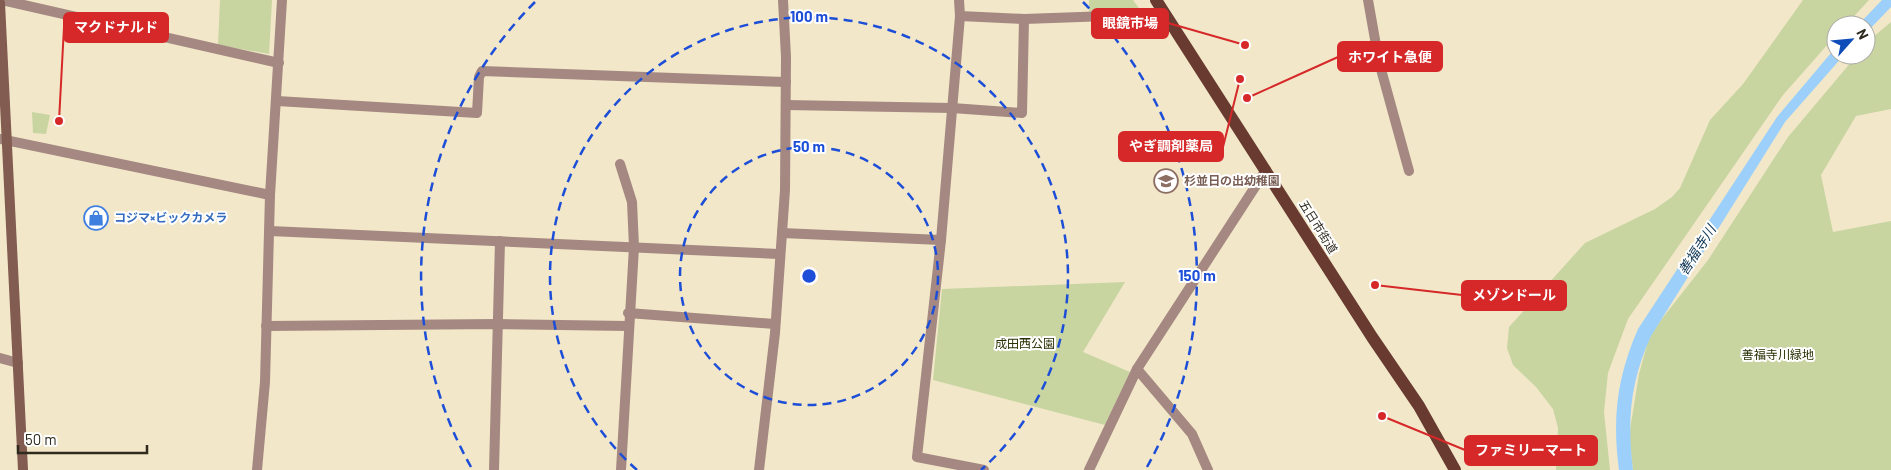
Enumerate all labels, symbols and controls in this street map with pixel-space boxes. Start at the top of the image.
text: 100 m [790,7,828,25]
callout: 眼鏡市場 [1092,9,1168,38]
callout: マクドナルド [64,13,168,42]
text: 眼鏡市場 [1102,14,1158,31]
north arrow [1826,15,1876,65]
text: マクドナルド [74,18,158,35]
text: N [1853,26,1873,42]
callout: ホワイト急便 [1338,42,1442,71]
text: ホワイト急便 [1348,48,1432,65]
callout: やぎ調剤薬局 [1119,132,1223,161]
text: 50 m [793,137,825,155]
text: やぎ調剤薬局 [1129,137,1213,154]
school or university icon: 杉並日の出幼稚園 [1153,168,1179,194]
place label: 杉並日の出幼稚園 [1184,173,1280,187]
street label: 五日市街道 [1297,197,1341,256]
shop icon: コジマ×ビックカメラ [83,205,109,231]
place label: コジマ×ビックカメラ [114,210,227,224]
water label: 善福寺川 [1674,220,1720,278]
text: 150 m [1178,266,1216,284]
centre of rings [800,267,818,285]
callout: メゾンドール [1462,281,1566,310]
text: メゾンドール [1472,286,1556,303]
park label: 成田西公園 [995,336,1055,350]
park label: 善福寺川緑地 [1742,347,1814,361]
scale bar [18,422,146,454]
text: 50 m [25,430,57,448]
callout: ファミリーマート [1465,436,1597,465]
text: ファミリーマート [1475,441,1587,458]

